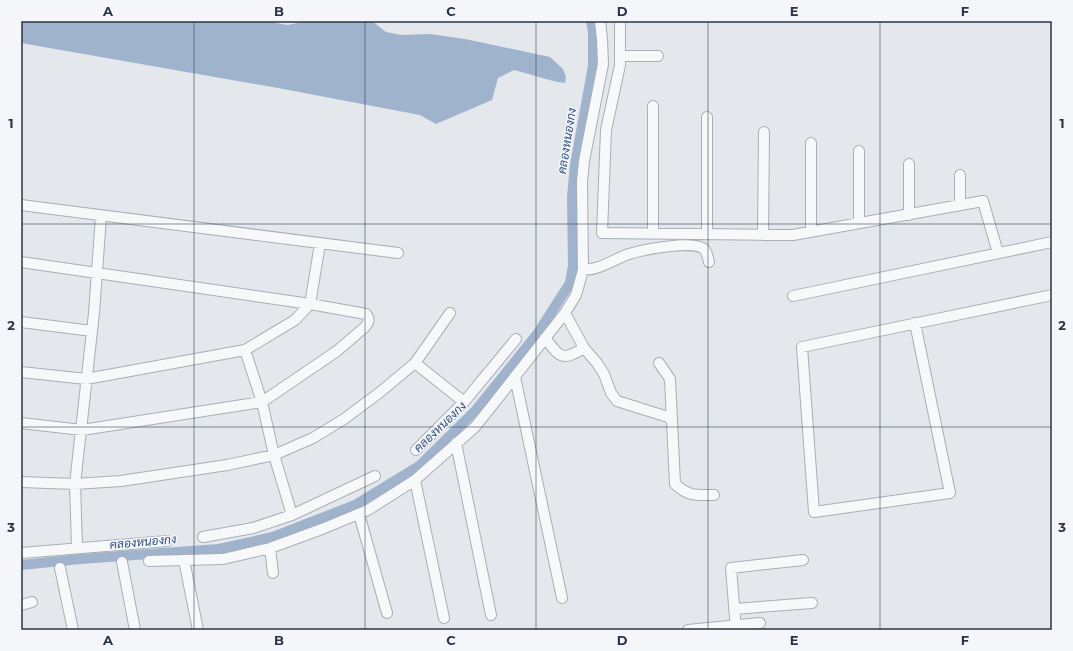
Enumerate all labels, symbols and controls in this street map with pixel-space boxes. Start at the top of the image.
text: A [102,3,114,19]
text: B [274,3,284,19]
text: C [446,3,456,19]
text: D [617,3,628,19]
text: E [790,3,799,19]
text: F [961,3,969,19]
water label: คลองหนองกง [554,106,579,175]
text: 1 [8,115,14,131]
text: 1 [1059,115,1065,131]
text: 2 [7,317,15,333]
text: 2 [1058,317,1066,333]
water label: คลองหนองกง [410,398,469,455]
text: 3 [6,519,15,535]
text: 3 [1057,519,1066,535]
water label: คลองหนองกง [109,531,177,552]
text: A [102,632,114,648]
text: B [274,632,284,648]
text: C [446,632,456,648]
text: D [617,632,628,648]
text: E [790,632,799,648]
text: F [961,632,969,648]

